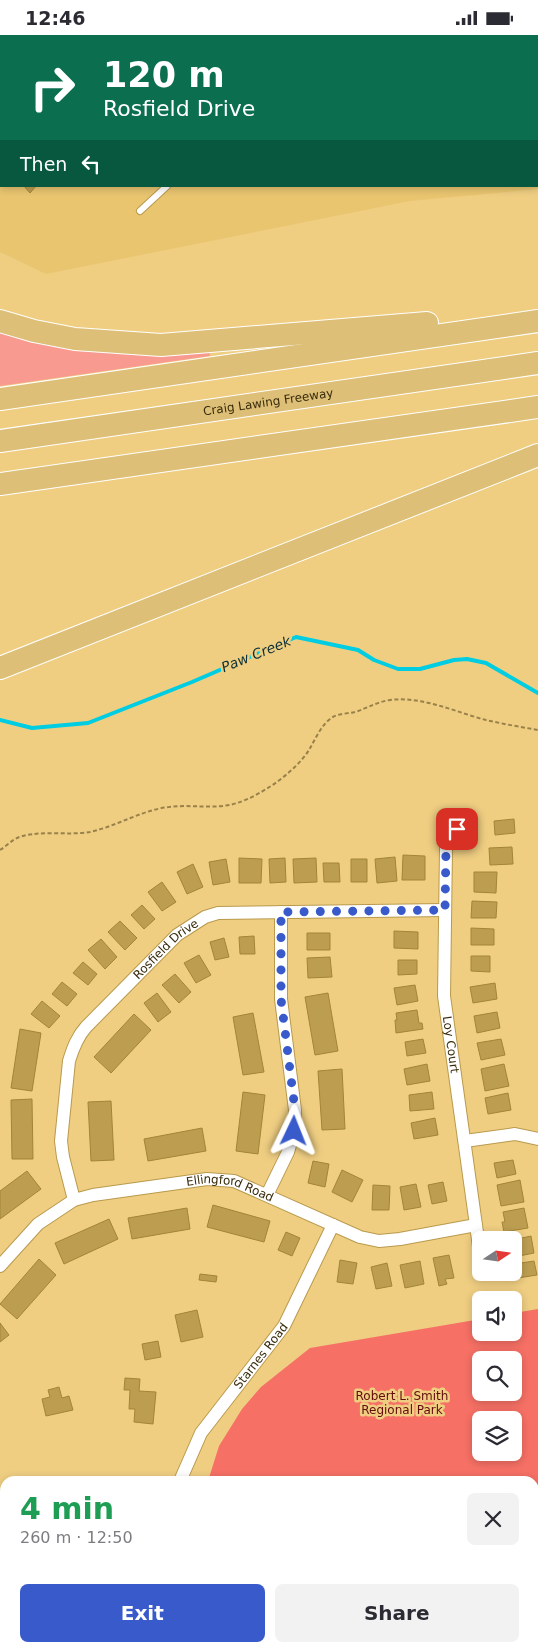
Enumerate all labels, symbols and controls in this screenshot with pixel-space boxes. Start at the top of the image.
text: 12:46 [25,7,85,29]
icon: right [20,55,85,120]
text: 120 m [103,55,225,95]
text: Rosfield Drive [103,96,255,121]
icon: left [77,150,105,178]
text: Then [20,153,67,175]
street label: Craig Lawing Freeway [202,386,334,418]
water label: Paw Creek [219,632,294,675]
pin [436,808,478,850]
icon: arrive [443,815,471,843]
street label: Rosfield Drive [130,916,201,982]
street label: Loy Court [440,1015,462,1074]
position arrow [267,1104,319,1156]
street label: Ellingford Road [185,1172,276,1205]
north arrow [472,1231,522,1281]
map controls [472,1231,522,1461]
button: sound [472,1291,522,1341]
street label: Starnes Road [231,1320,291,1392]
button: search [472,1351,522,1401]
park label: Robert L. Smith Regional Park [356,1389,448,1417]
button: layers [472,1411,522,1461]
text: 4 min [20,1491,114,1526]
button: close [467,1493,519,1545]
text: 260 m · 12:50 [20,1528,133,1547]
button: Exit [20,1584,265,1642]
button: Share [275,1584,519,1642]

